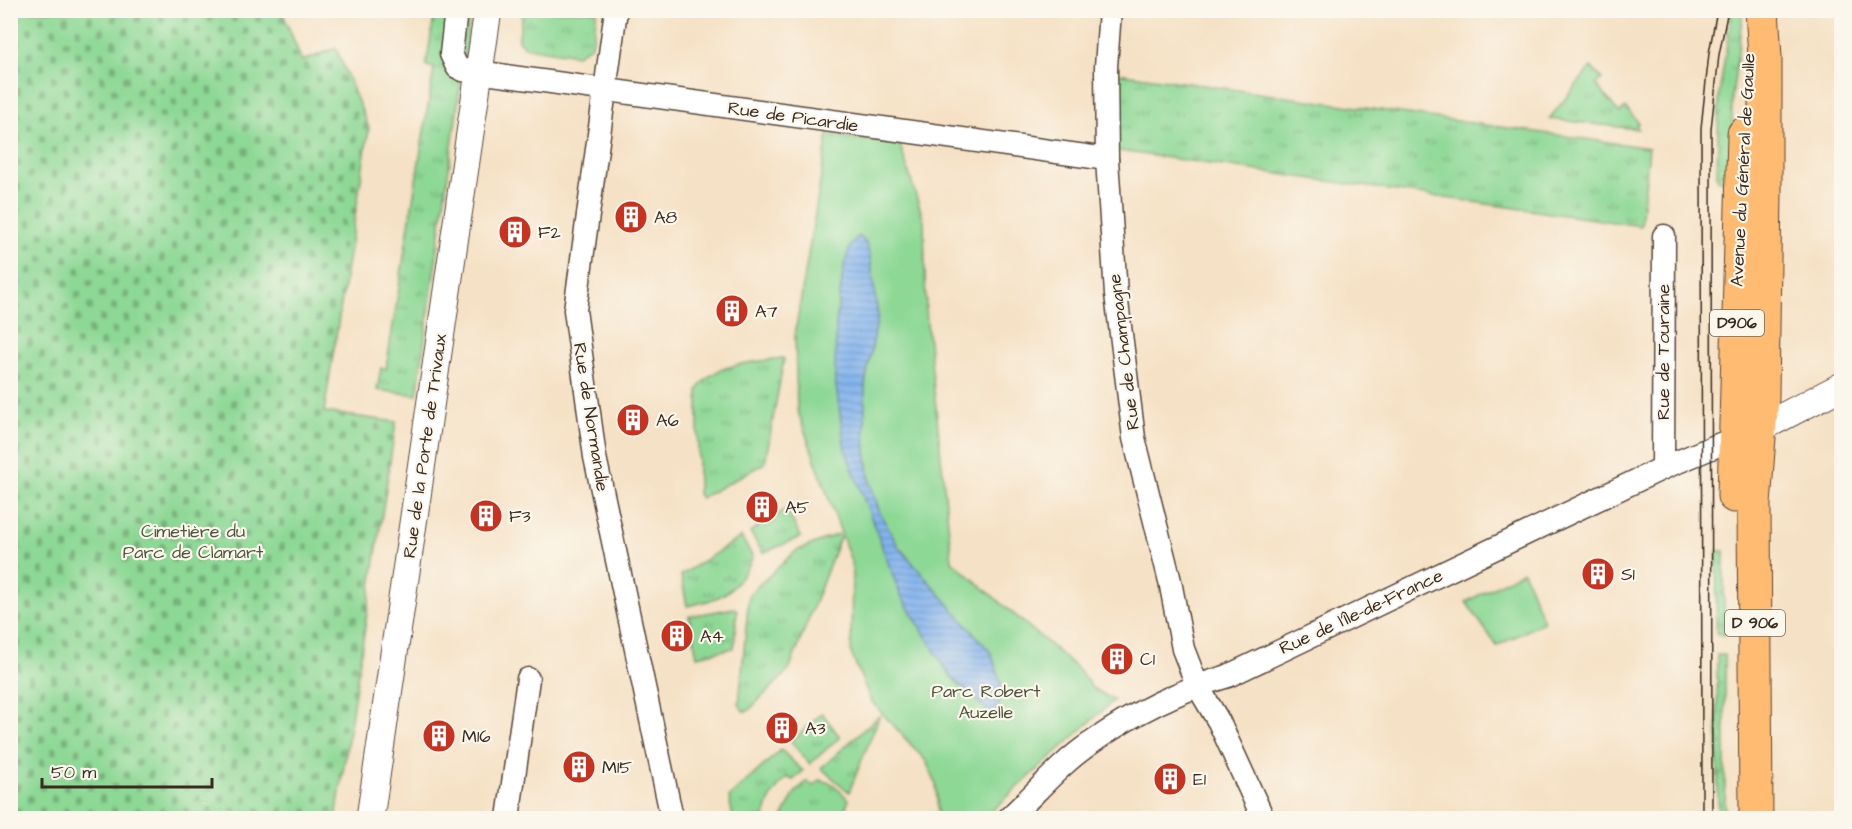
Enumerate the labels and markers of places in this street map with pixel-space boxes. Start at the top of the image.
building icon: A8 [613,199,649,235]
place label: A8 [654,205,678,230]
building icon: F2 [497,214,533,250]
place label: F2 [538,220,561,245]
building icon: A7 [714,293,750,329]
place label: A7 [755,299,778,324]
building icon: A6 [615,402,651,438]
place label: A6 [656,408,679,433]
building icon: A5 [744,489,780,525]
place label: A5 [785,495,810,520]
building icon: F3 [468,498,504,534]
place label: F3 [509,504,531,529]
building icon: S1 [1580,556,1616,592]
place label: S1 [1621,562,1635,587]
building icon: A4 [659,618,695,654]
place label: A4 [700,624,724,649]
building icon: C1 [1099,641,1135,677]
place label: C1 [1140,647,1155,672]
building icon: A3 [764,710,800,746]
place label: A3 [805,716,826,741]
building icon: M16 [421,718,457,754]
place label: M16 [462,724,490,749]
building icon: M15 [561,749,597,785]
place label: M15 [602,755,632,780]
building icon: E1 [1152,761,1188,797]
place label: E1 [1193,767,1206,792]

